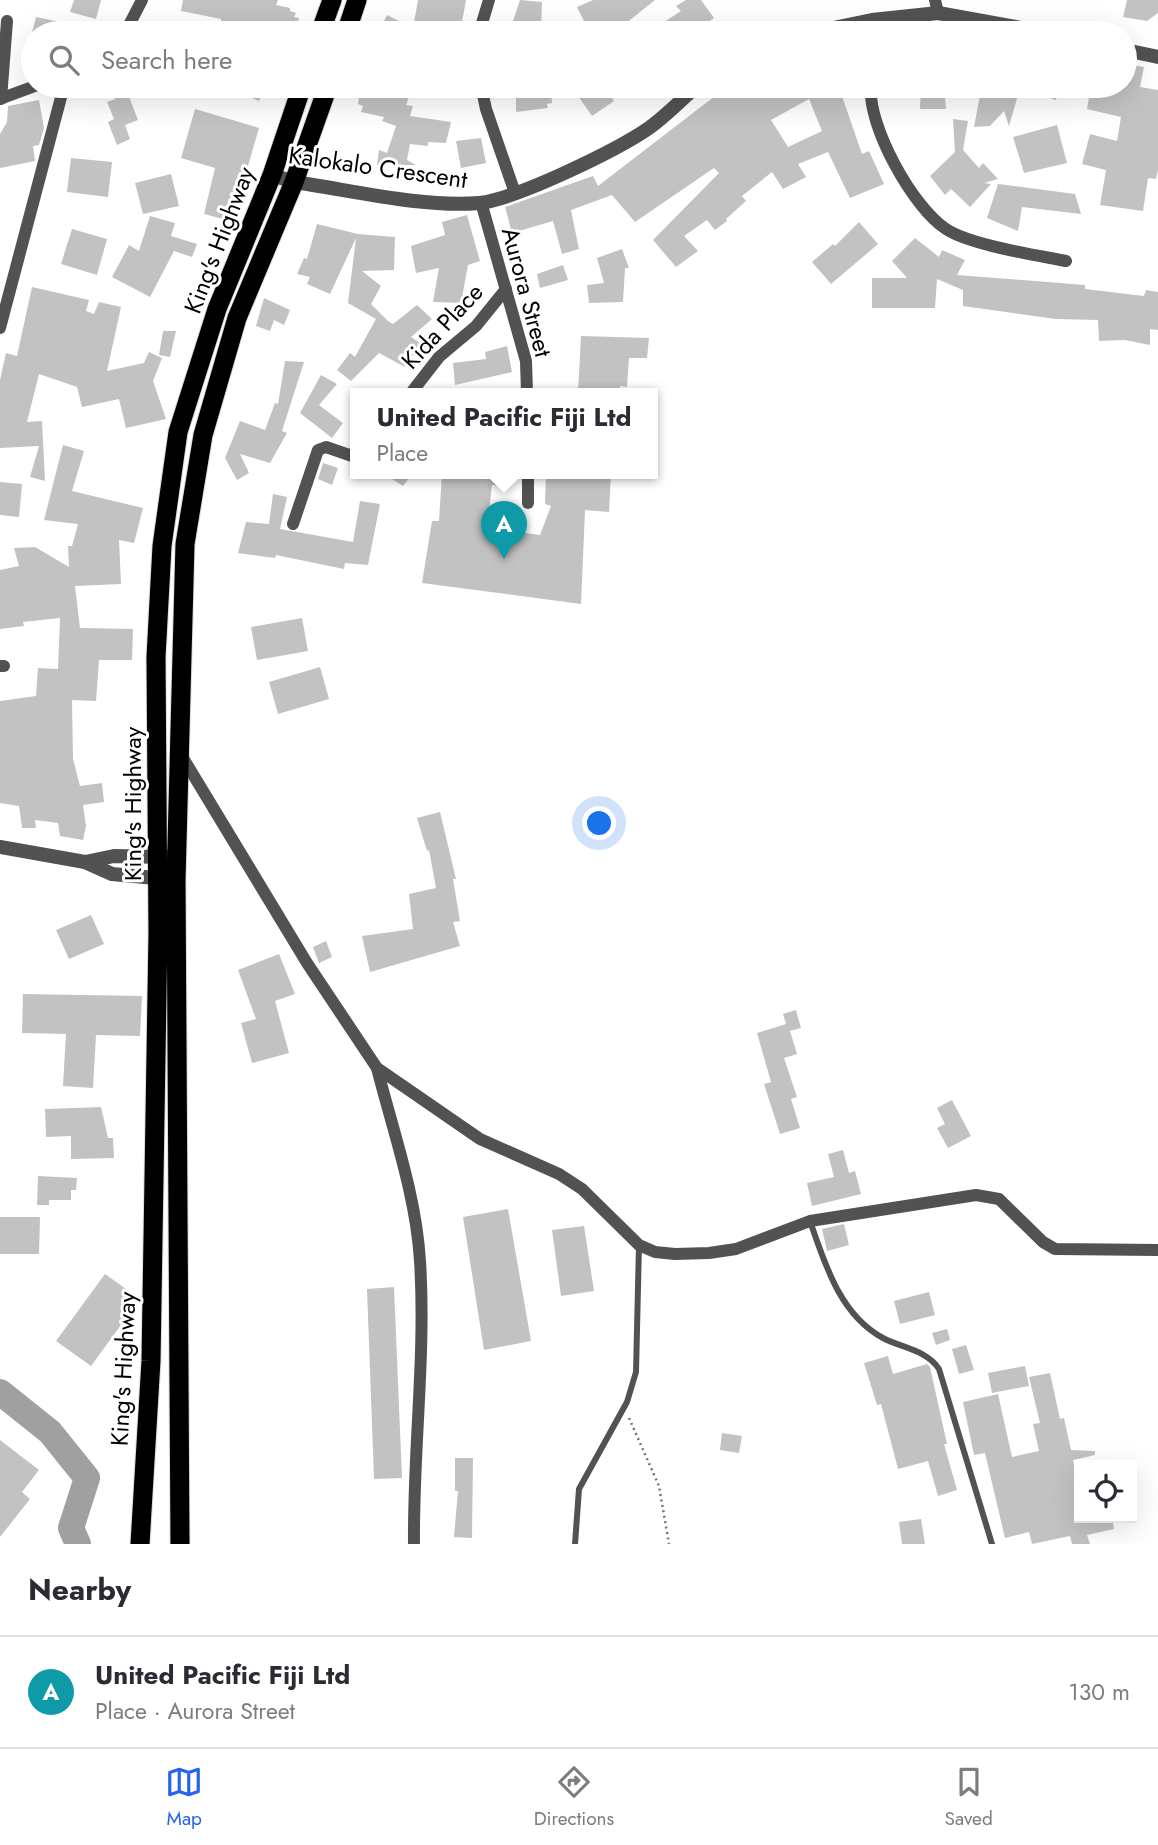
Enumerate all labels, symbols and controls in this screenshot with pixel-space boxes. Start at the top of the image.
search box [21,21,1137,98]
icon: search [45,41,83,79]
text: Search here [101,41,233,79]
street label: Kalokalo Crescent [286,137,470,197]
street label: King's Highway [175,161,263,318]
street label: Aurora Street [493,223,561,361]
street label: Kida Place [393,275,491,377]
popup [350,388,658,479]
text: United Pacific Fiji Ltd [376,398,632,436]
text: Place [376,436,428,470]
pin: A [481,501,527,559]
street label: King's Highway [115,726,150,881]
your location [582,806,616,840]
street label: King's Highway [101,1290,145,1447]
map controls [1074,1460,1137,1523]
button: locate [1074,1460,1137,1523]
text: Nearby [28,1568,131,1611]
text: United Pacific Fiji Ltd [95,1656,350,1694]
text: A [43,1675,59,1709]
text: 130 m [1068,1675,1130,1709]
text: Place · Aurora Street [95,1694,295,1728]
tab: Map [165,1763,203,1832]
tab: Directions [534,1763,614,1832]
tab: Saved [945,1763,993,1832]

